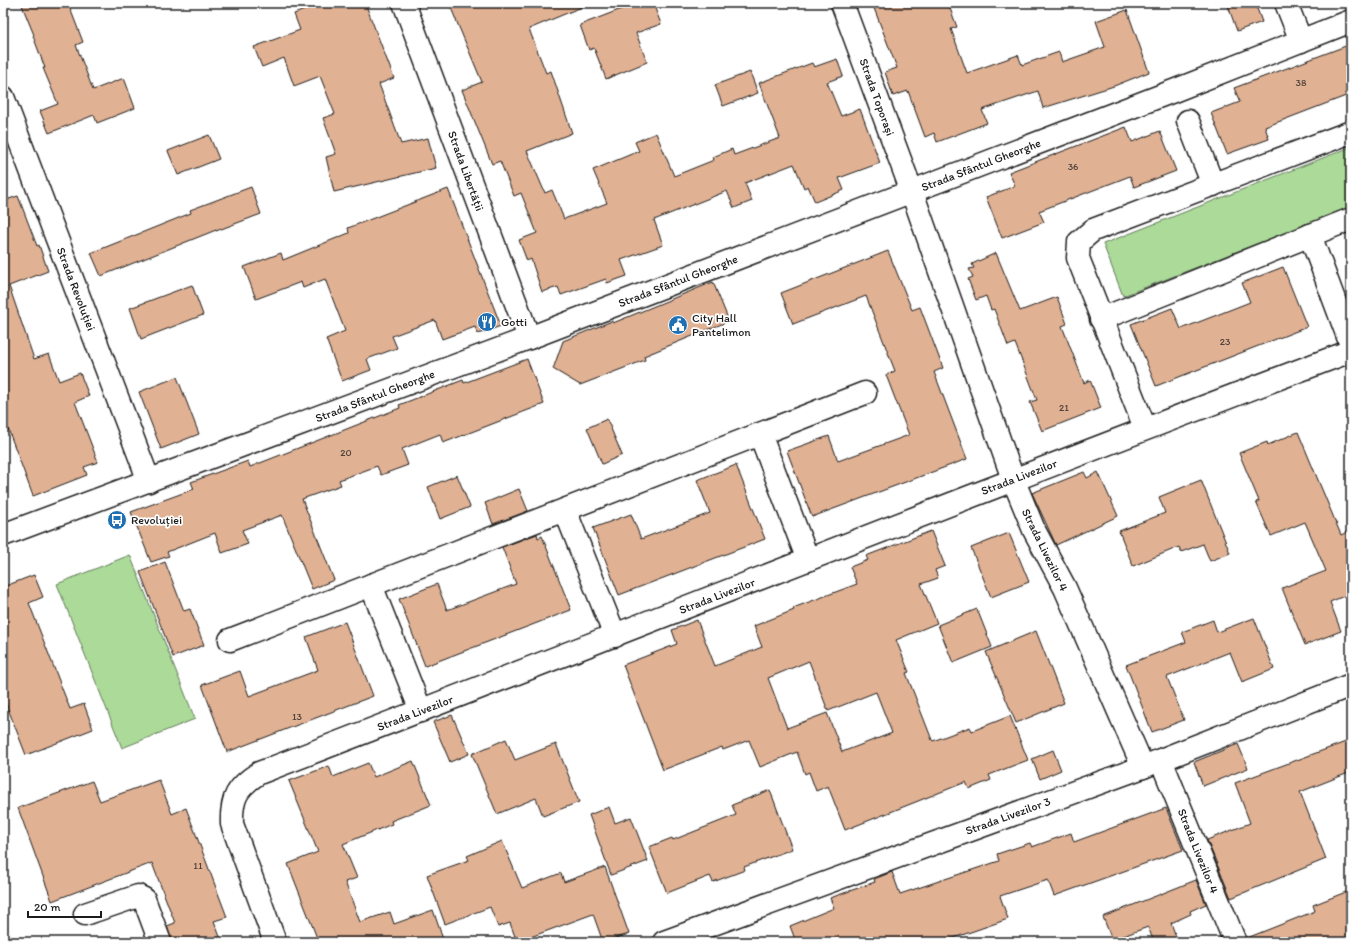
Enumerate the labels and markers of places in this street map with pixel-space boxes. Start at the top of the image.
restaurant icon: Gotti [476,311,498,333]
place label: City Hall Pantelimon [692,311,751,339]
public building icon: City Hall Pantelimon [667,314,689,336]
place label: Gotti [501,315,527,329]
bus stop icon: Revoluției [106,509,128,531]
place label: Revoluției [131,513,182,527]

